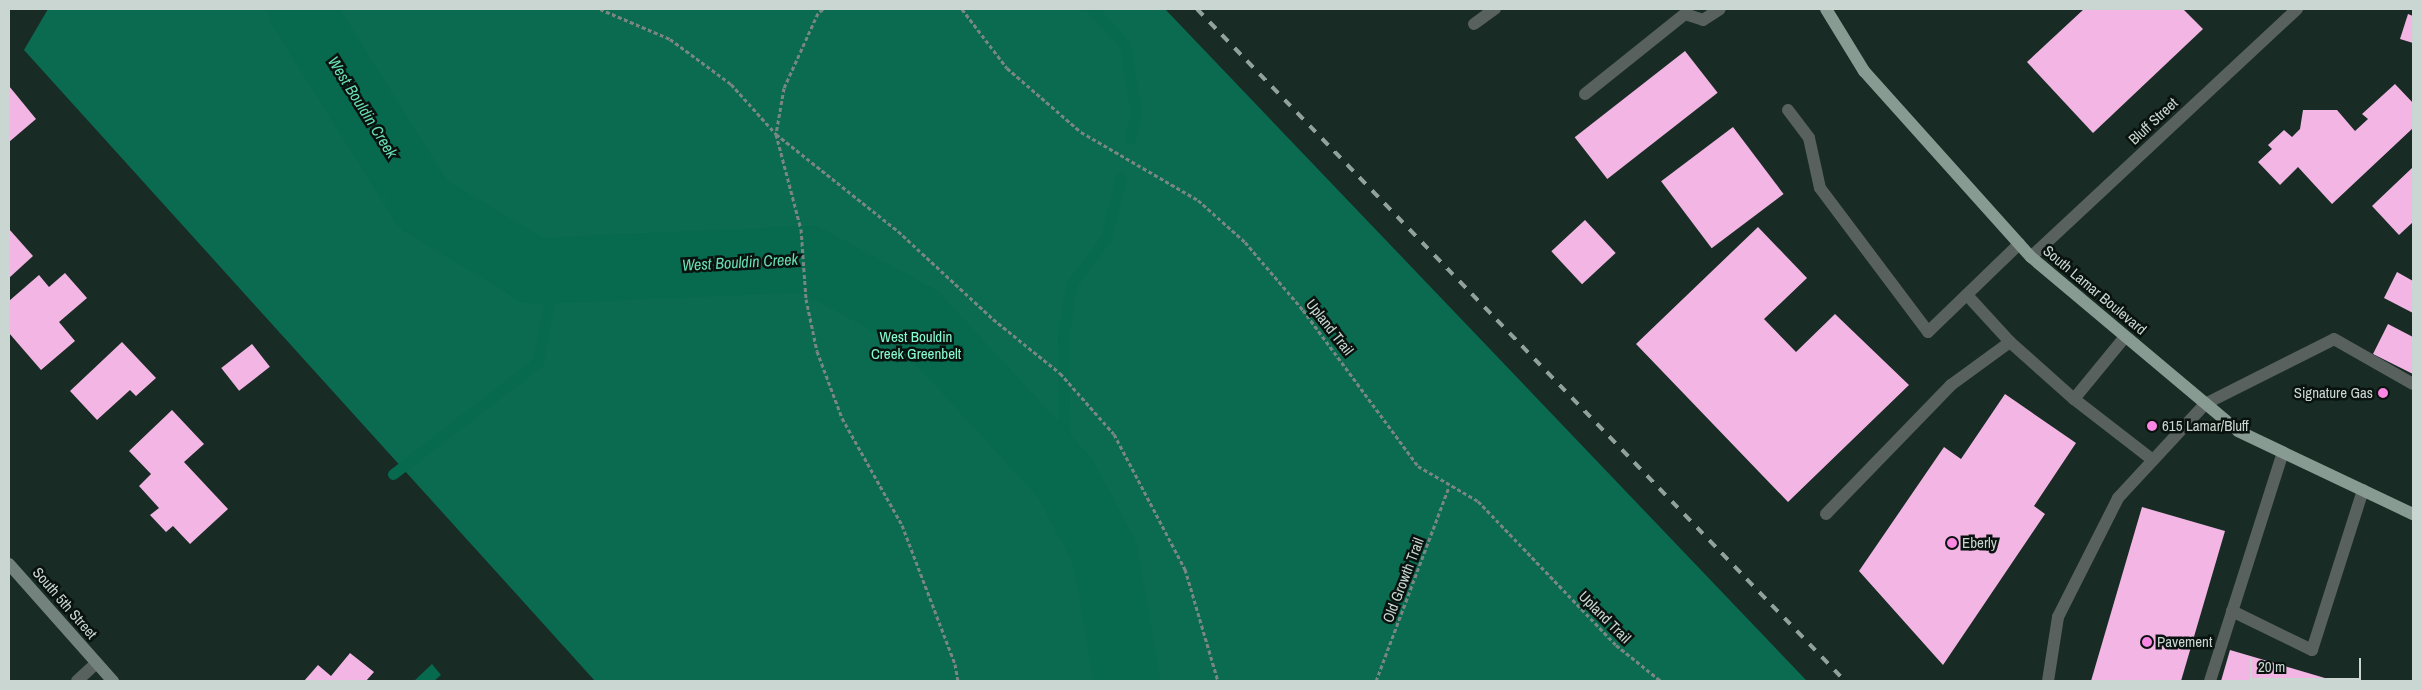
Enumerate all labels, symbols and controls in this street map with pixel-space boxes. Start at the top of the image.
water label: West Bouldin Creek [324,53,402,161]
street label: Bluff Street [2125,94,2181,148]
street label: South Lamar Boulevard [2040,242,2150,338]
water label: West Bouldin Creek [681,249,799,275]
street label: Upland Trail [1302,295,1358,359]
park label: West Bouldin Creek Greenbelt [871,327,961,362]
place label: Signature Gas [2294,384,2373,402]
marker: Signature Gas [2377,387,2389,399]
place label: 615 Lamar/Bluff [2162,417,2249,435]
marker: 615 Lamar/Bluff [2146,420,2158,432]
place label: Eberly [1962,534,1997,552]
street label: Old Growth Trail [1379,535,1427,625]
marker: Eberly [1946,537,1958,549]
street label: South 5th Street [29,564,101,642]
street label: Upland Trail [1575,587,1635,647]
place label: Pavement [2157,633,2212,651]
marker: Pavement [2141,636,2153,648]
scale bar [2252,648,2363,680]
text: 20 m [2258,656,2285,677]

